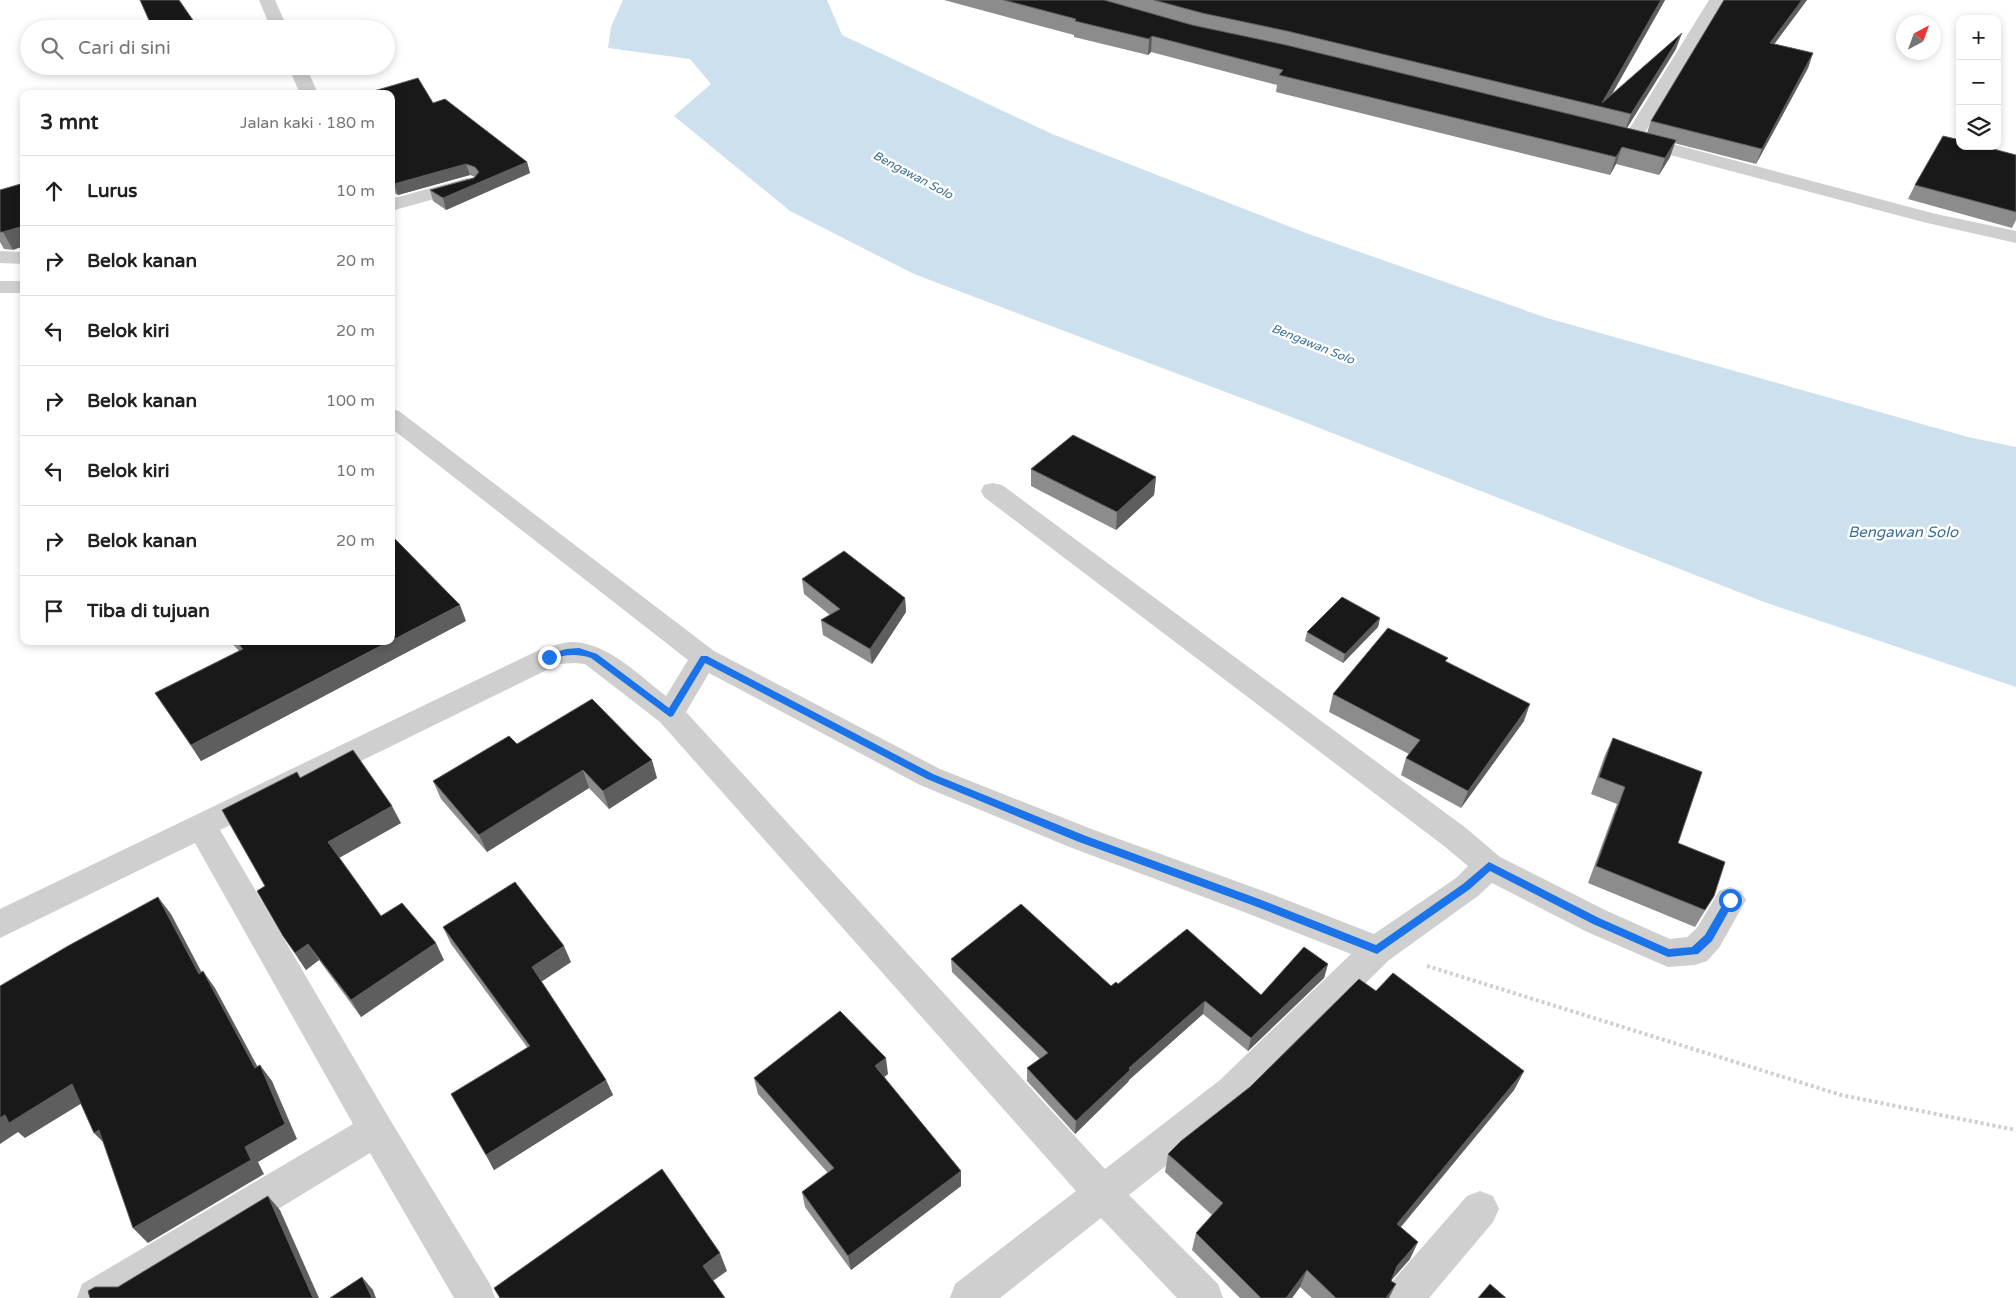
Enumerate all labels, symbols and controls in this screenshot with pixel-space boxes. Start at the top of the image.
north arrow [1896,15,1941,60]
map controls [1956,15,2001,150]
button: + [1956,15,2001,60]
search box [20,20,395,75]
icon: search [38,34,66,62]
text: Cari di sini [78,37,171,59]
button: − [1956,60,2001,105]
button: layers [1956,105,2001,150]
text: 3 mnt [40,110,99,135]
text: Jalan kaki · 180 m [240,113,375,133]
water label: Bengawan Solo [871,148,956,202]
icon: ahead [40,177,68,205]
text: Lurus [87,180,137,202]
text: 10 m [336,181,375,201]
icon: right [40,247,68,275]
text: Belok kanan [87,250,197,272]
text: 20 m [336,251,375,271]
icon: left [40,317,68,345]
text: Belok kiri [87,320,170,342]
text: 20 m [336,321,375,341]
water label: Bengawan Solo [1270,321,1357,367]
icon: right [40,387,68,415]
text: Belok kanan [87,390,197,412]
text: 100 m [326,391,375,411]
icon: left [40,457,68,485]
text: Belok kiri [87,460,170,482]
text: 10 m [336,461,375,481]
water label: Bengawan Solo [1848,523,1959,541]
icon: right [40,527,68,555]
text: Belok kanan [87,530,197,552]
text: 20 m [336,531,375,551]
icon: arrive [40,597,68,625]
text: Tiba di tujuan [87,600,210,622]
route end [538,646,561,669]
route start [1719,889,1742,912]

